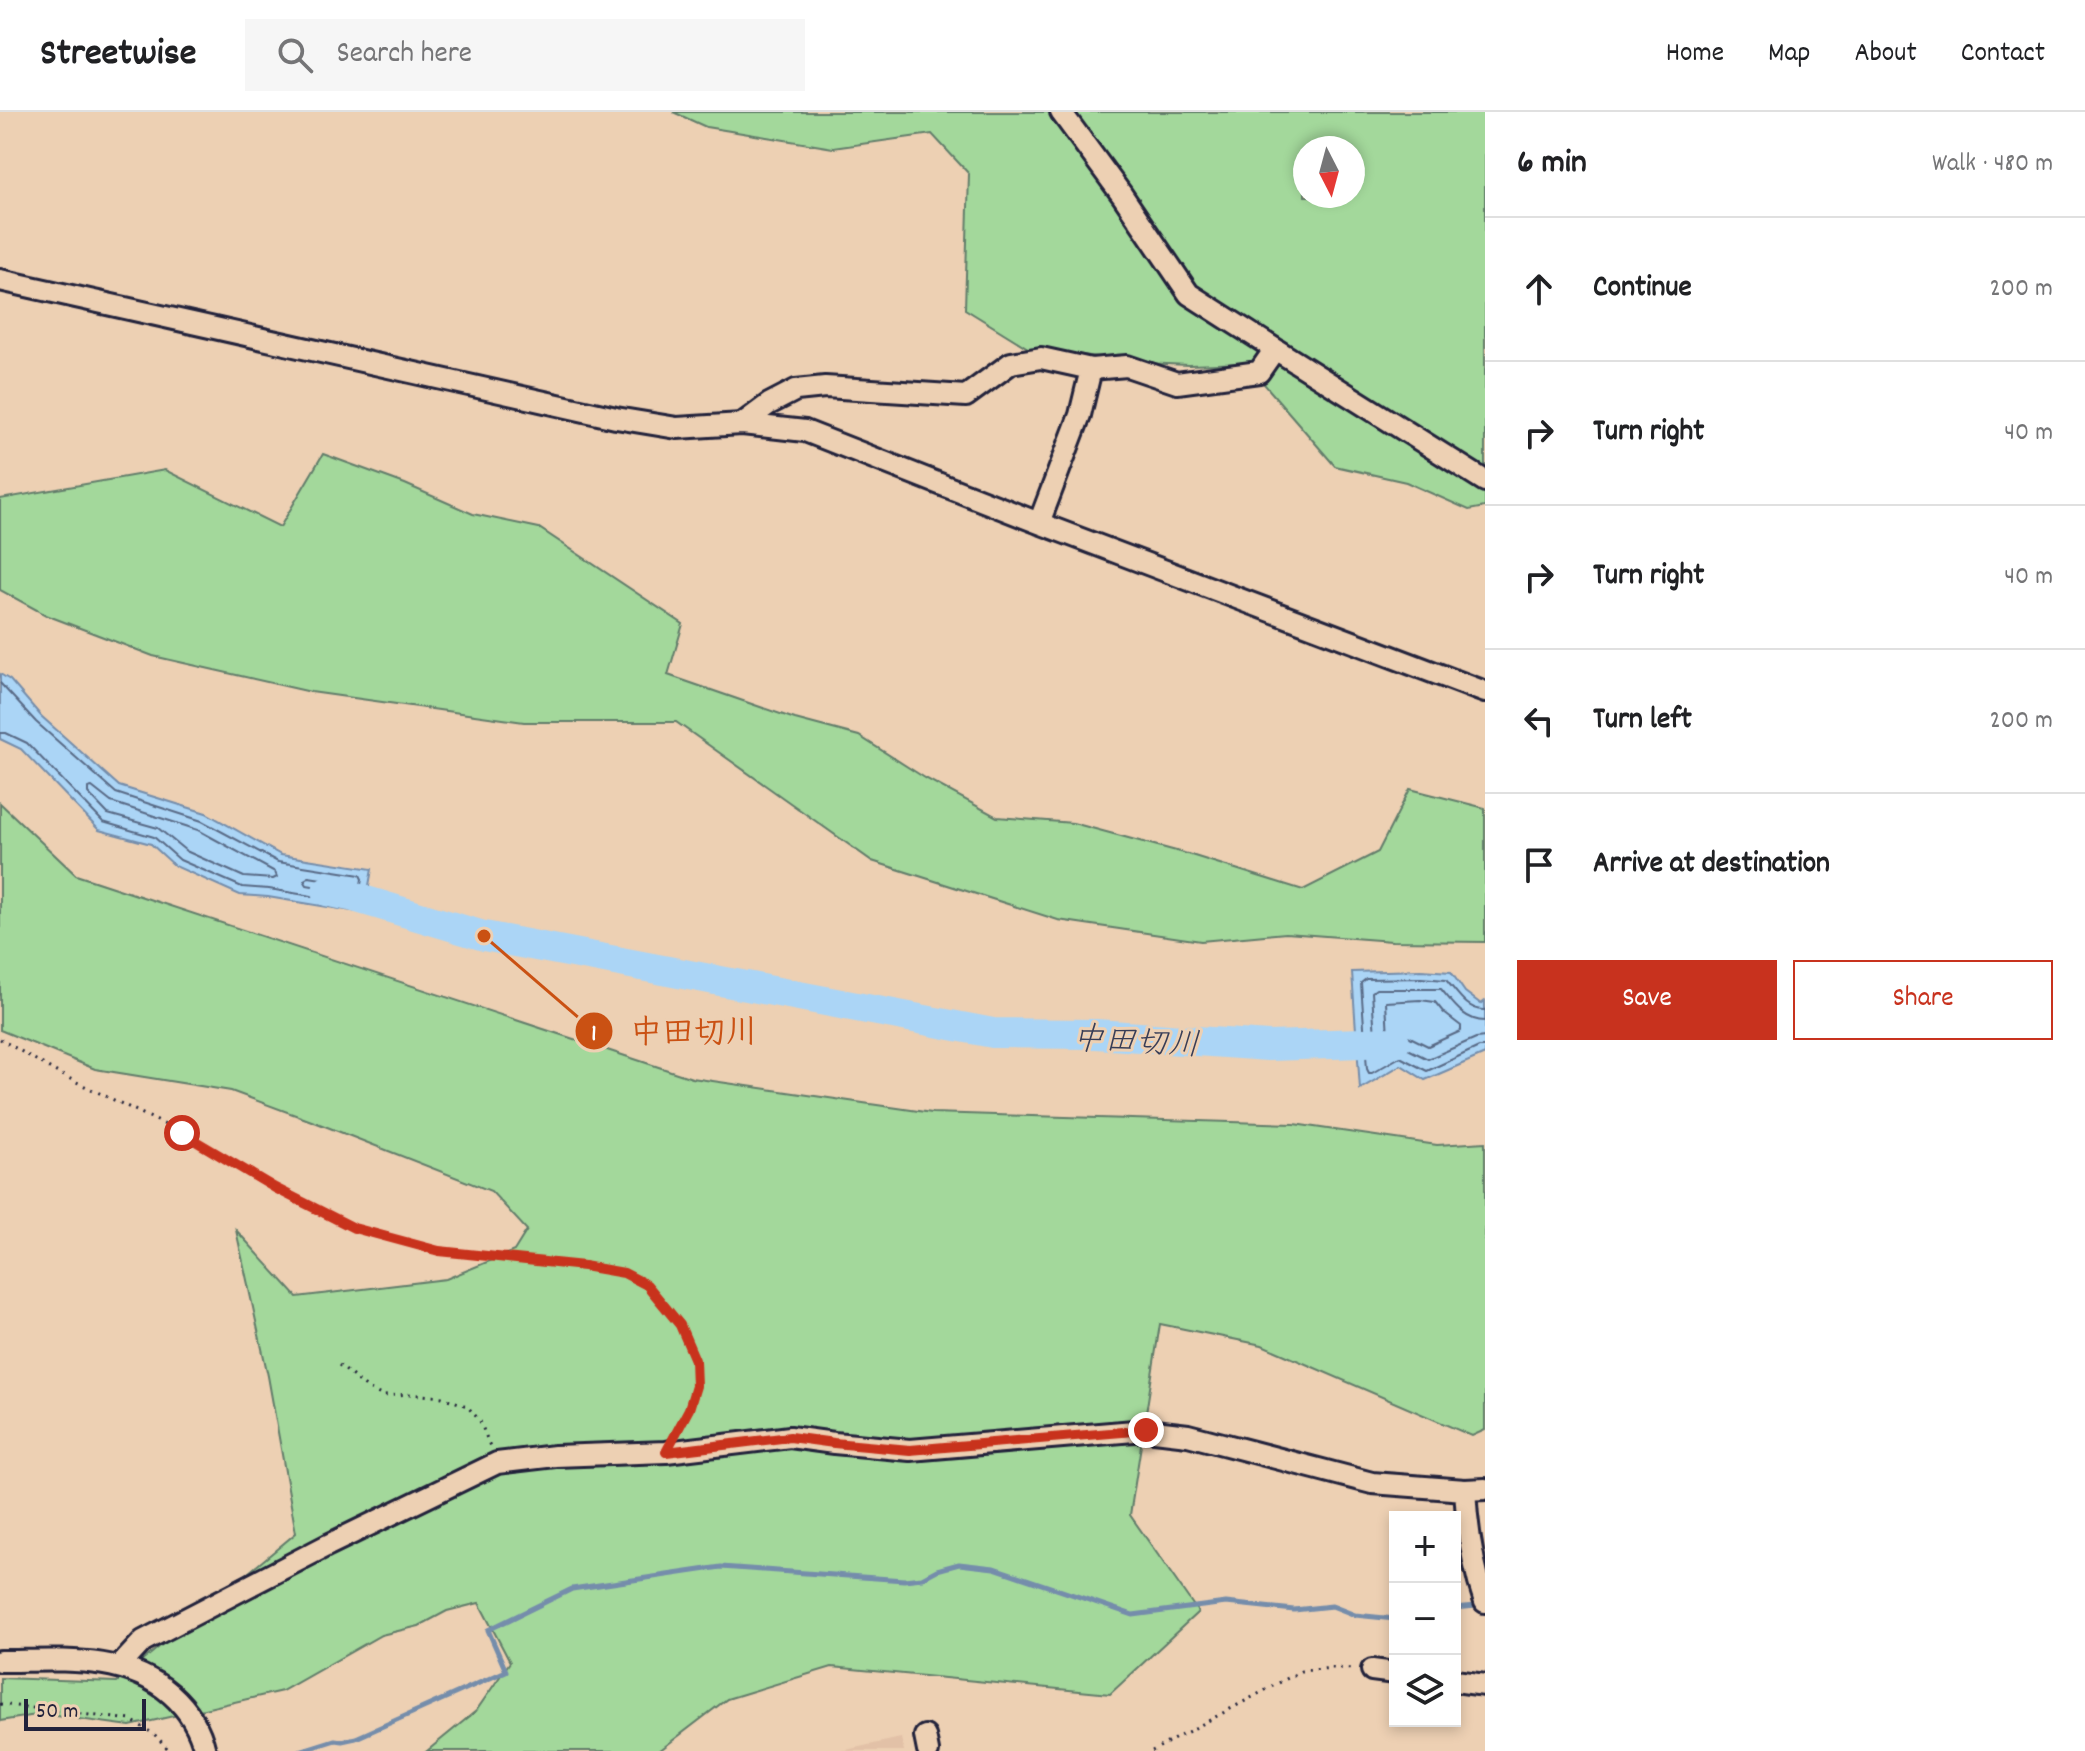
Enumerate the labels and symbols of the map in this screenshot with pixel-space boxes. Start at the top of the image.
north arrow [1293,136,1365,208]
callout: 中田切川 [574,1003,774,1059]
text: 中田切川 [630,1013,758,1059]
text: 1 [591,1018,597,1052]
water label: 中田切川 [1071,1019,1201,1071]
route start [164,1115,200,1151]
route end [1128,1412,1164,1448]
scale bar [24,1695,146,1731]

